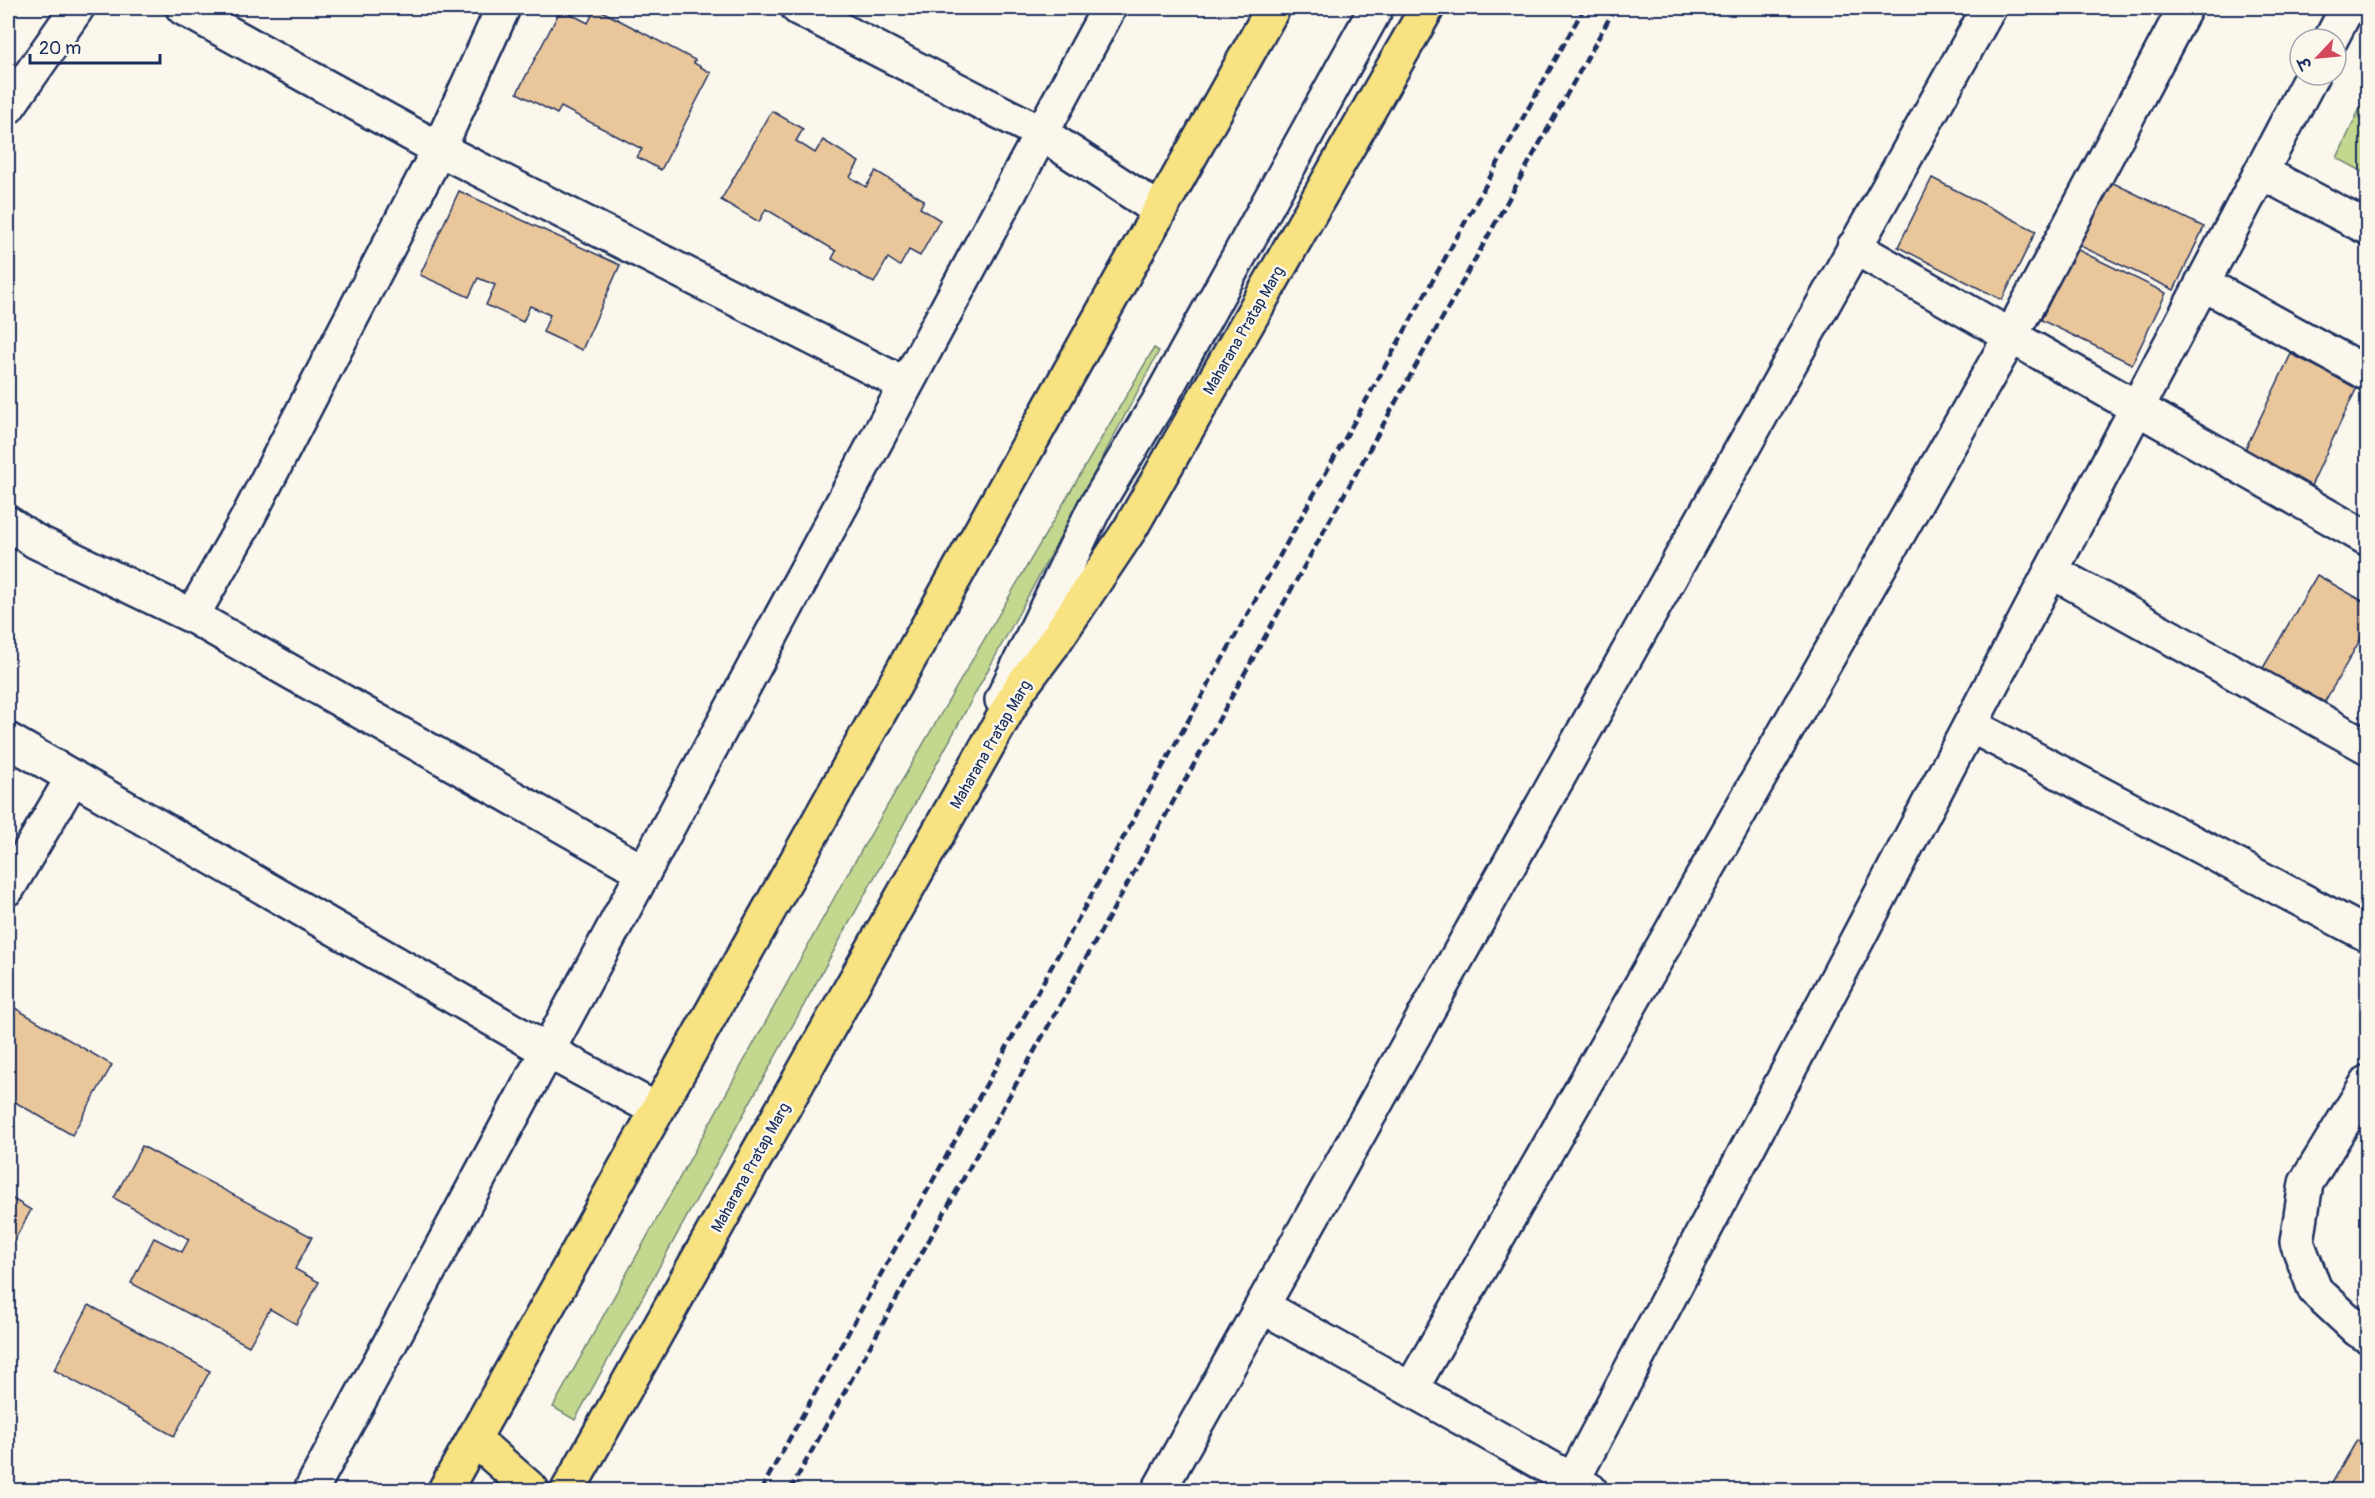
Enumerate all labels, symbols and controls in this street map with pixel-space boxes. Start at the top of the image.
scale bar [30,27,160,65]
north arrow [2288,27,2348,87]
text: 20 m [39,37,81,60]
text: उ [2294,53,2318,74]
street label: Maharana Pratap Marg [1199,263,1289,398]
street label: Maharana Pratap Marg [946,677,1036,812]
street label: Maharana Pratap Marg [707,1099,795,1236]

